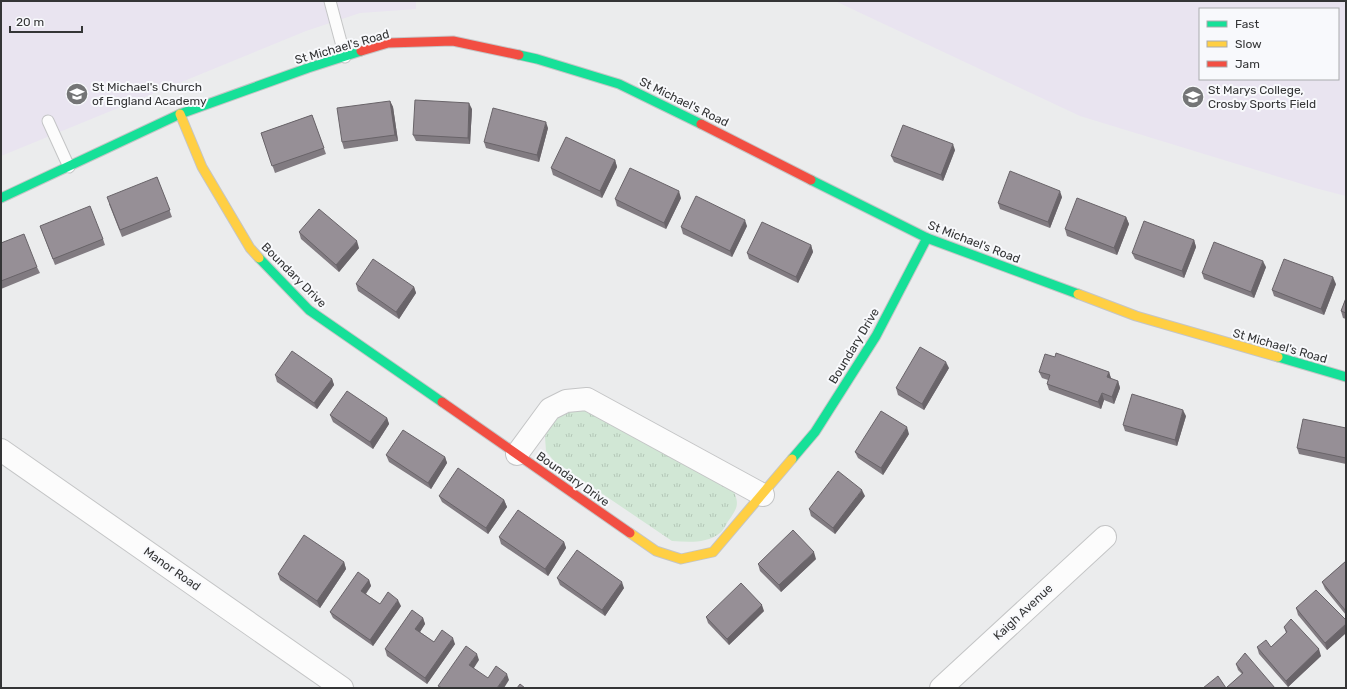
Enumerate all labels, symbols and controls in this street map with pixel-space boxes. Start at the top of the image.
scale bar [10,8,82,34]
legend [1199,8,1339,80]
text: 20 m [16,15,44,29]
text: Fast [1235,17,1259,31]
street label: St Michael's Road [293,27,391,67]
text: Slow [1235,37,1262,51]
text: Jam [1235,57,1260,71]
street label: St Michael's Road [637,74,731,130]
place label: St Michael's Church of England Academy [92,80,207,108]
school or university icon: St Michael's Church of England Academy [64,81,90,107]
place label: St Marys College, Crosby Sports Field [1208,83,1316,111]
school or university icon: St Marys College, Crosby Sports Field [1180,84,1206,110]
street label: St Michael's Road [926,218,1022,266]
street label: Boundary Drive [259,240,329,310]
street label: Boundary Drive [826,305,882,386]
street label: St Michael's Road [1231,326,1329,366]
street label: Boundary Drive [534,449,612,510]
street label: Manor Road [141,544,203,594]
street label: Kaigh Avenue [991,581,1056,643]

